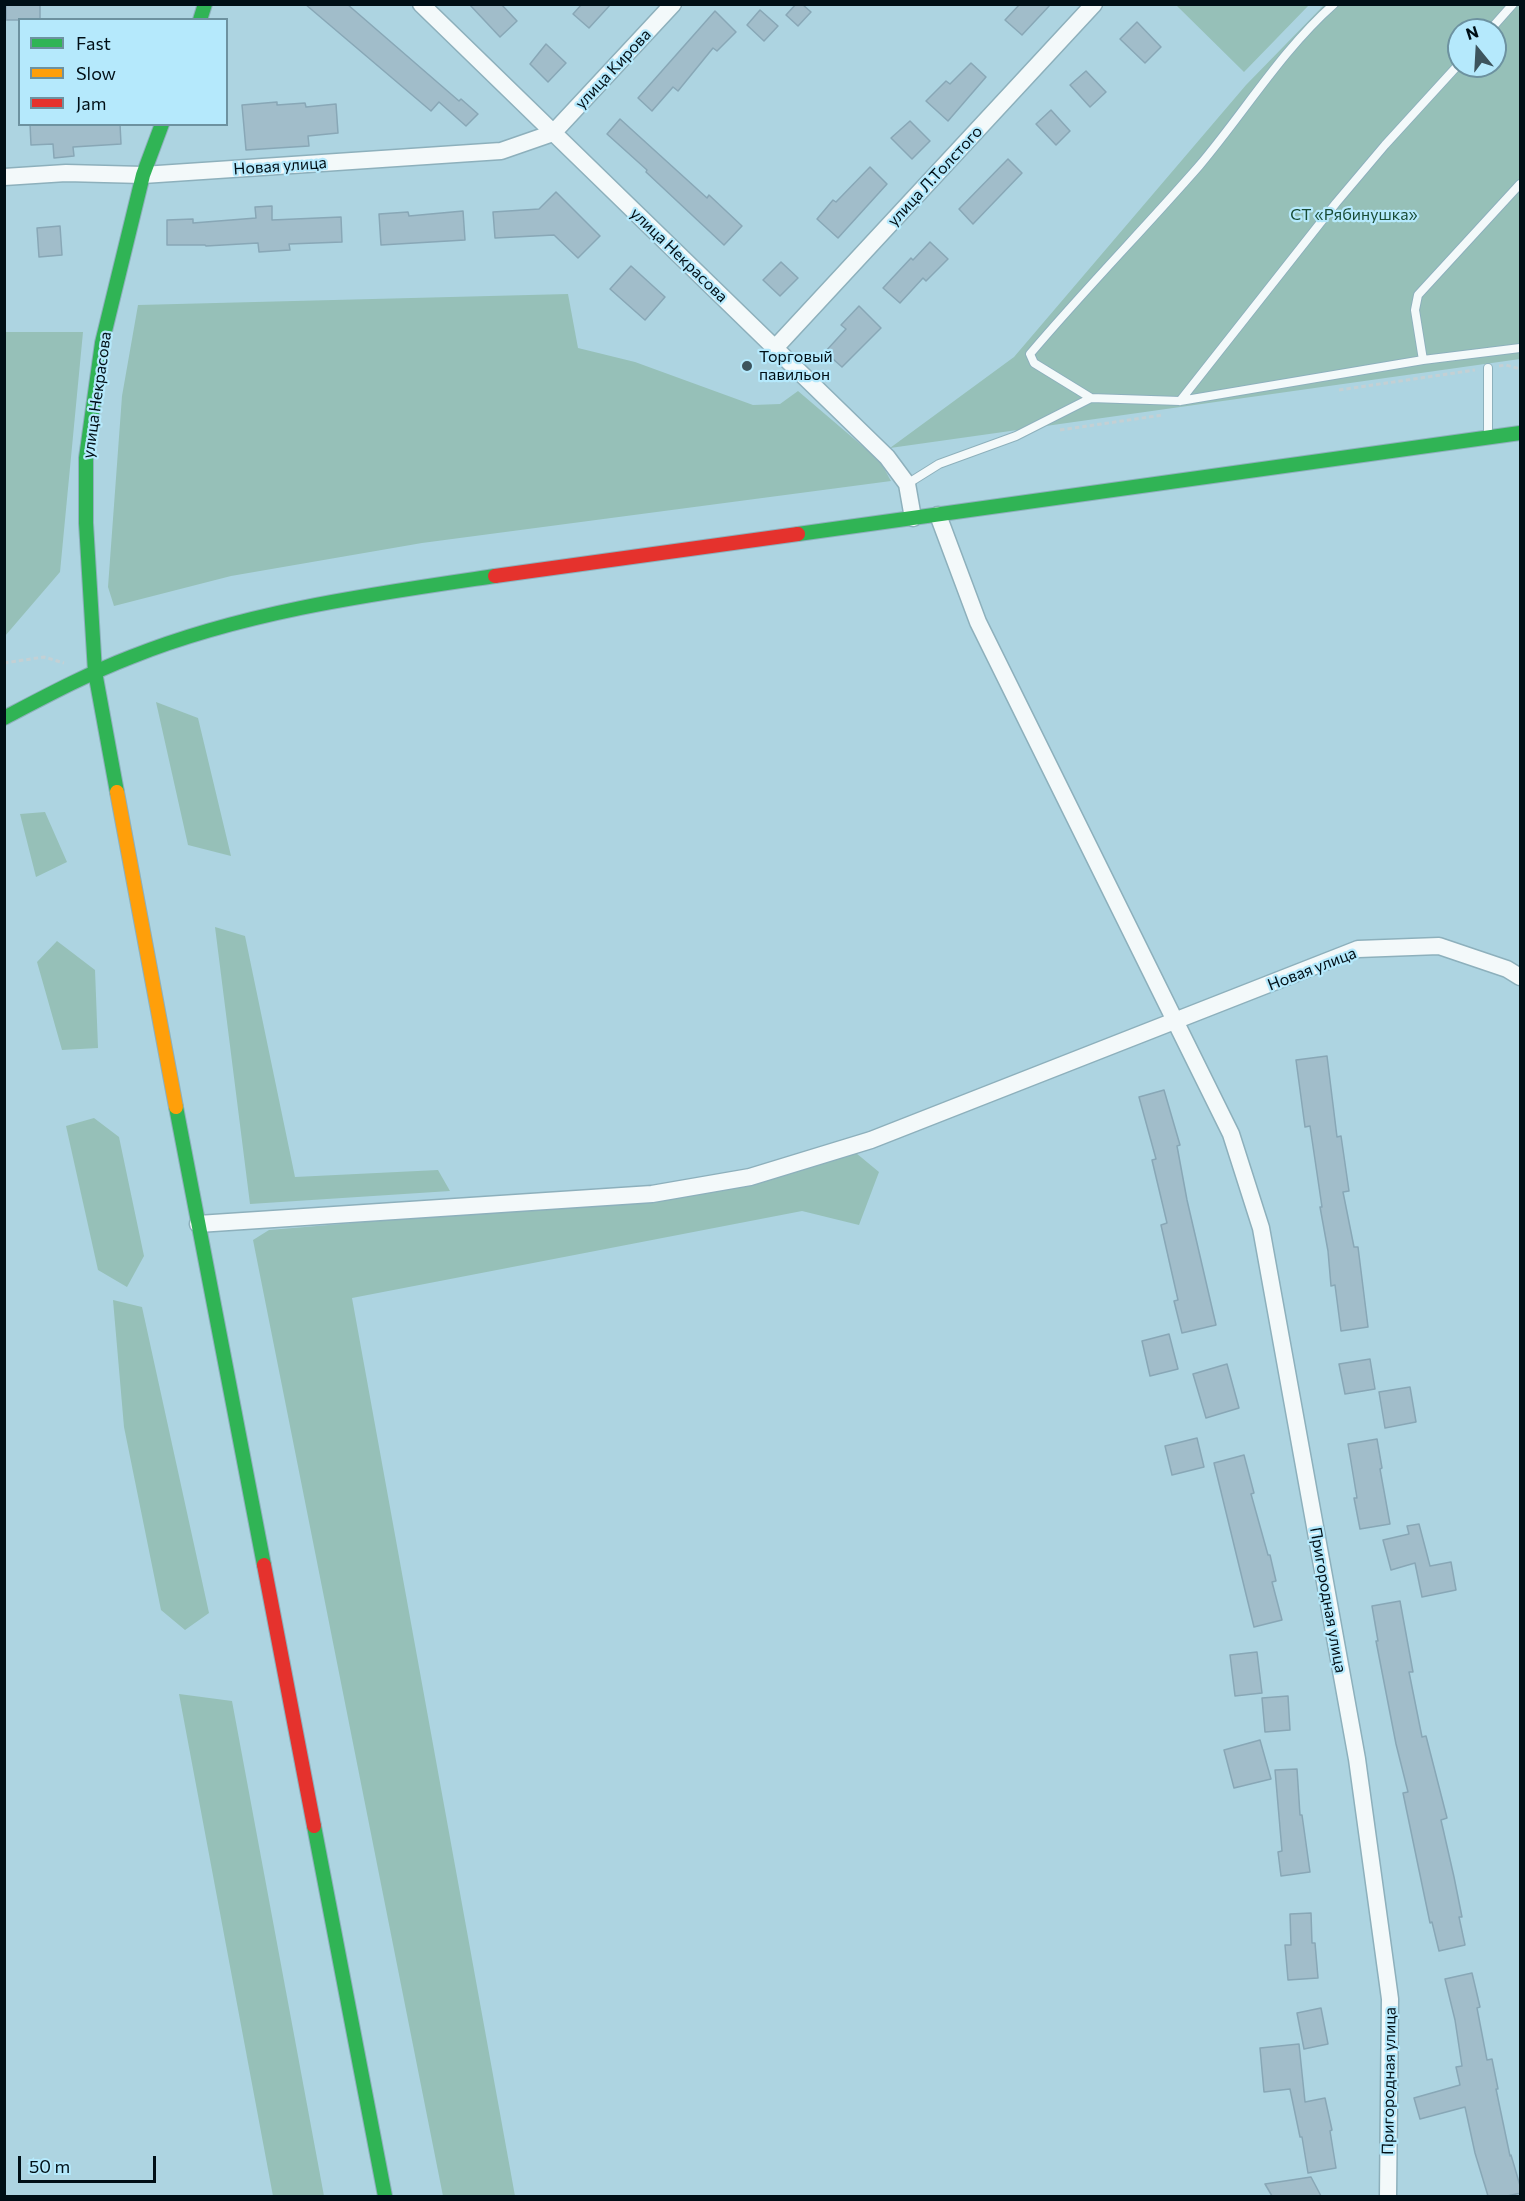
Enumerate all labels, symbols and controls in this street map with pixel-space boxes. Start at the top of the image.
legend [18,18,228,126]
north arrow [1447,18,1507,78]
text: N [1463,21,1481,43]
street label: улица Кирова [571,25,655,113]
text: Fast [76,32,111,54]
text: Slow [76,62,116,84]
text: Jam [76,92,106,114]
street label: улица Л.Толстого [883,122,987,230]
street label: Новая улица [233,153,327,179]
street label: улица Некрасова [626,204,732,306]
park label: СТ «Рябинушка» [1290,205,1418,225]
street label: улица Некрасова [79,330,115,460]
place label: Торговый павильон [759,347,833,385]
marker: Торговый павильон [740,359,754,373]
street label: Новая улица [1265,943,1359,995]
street label: Пригородная улица [1306,1526,1350,1674]
street label: Пригородная улица [1378,2007,1400,2155]
scale bar [21,2144,159,2182]
text: 50 m [29,2155,70,2177]

